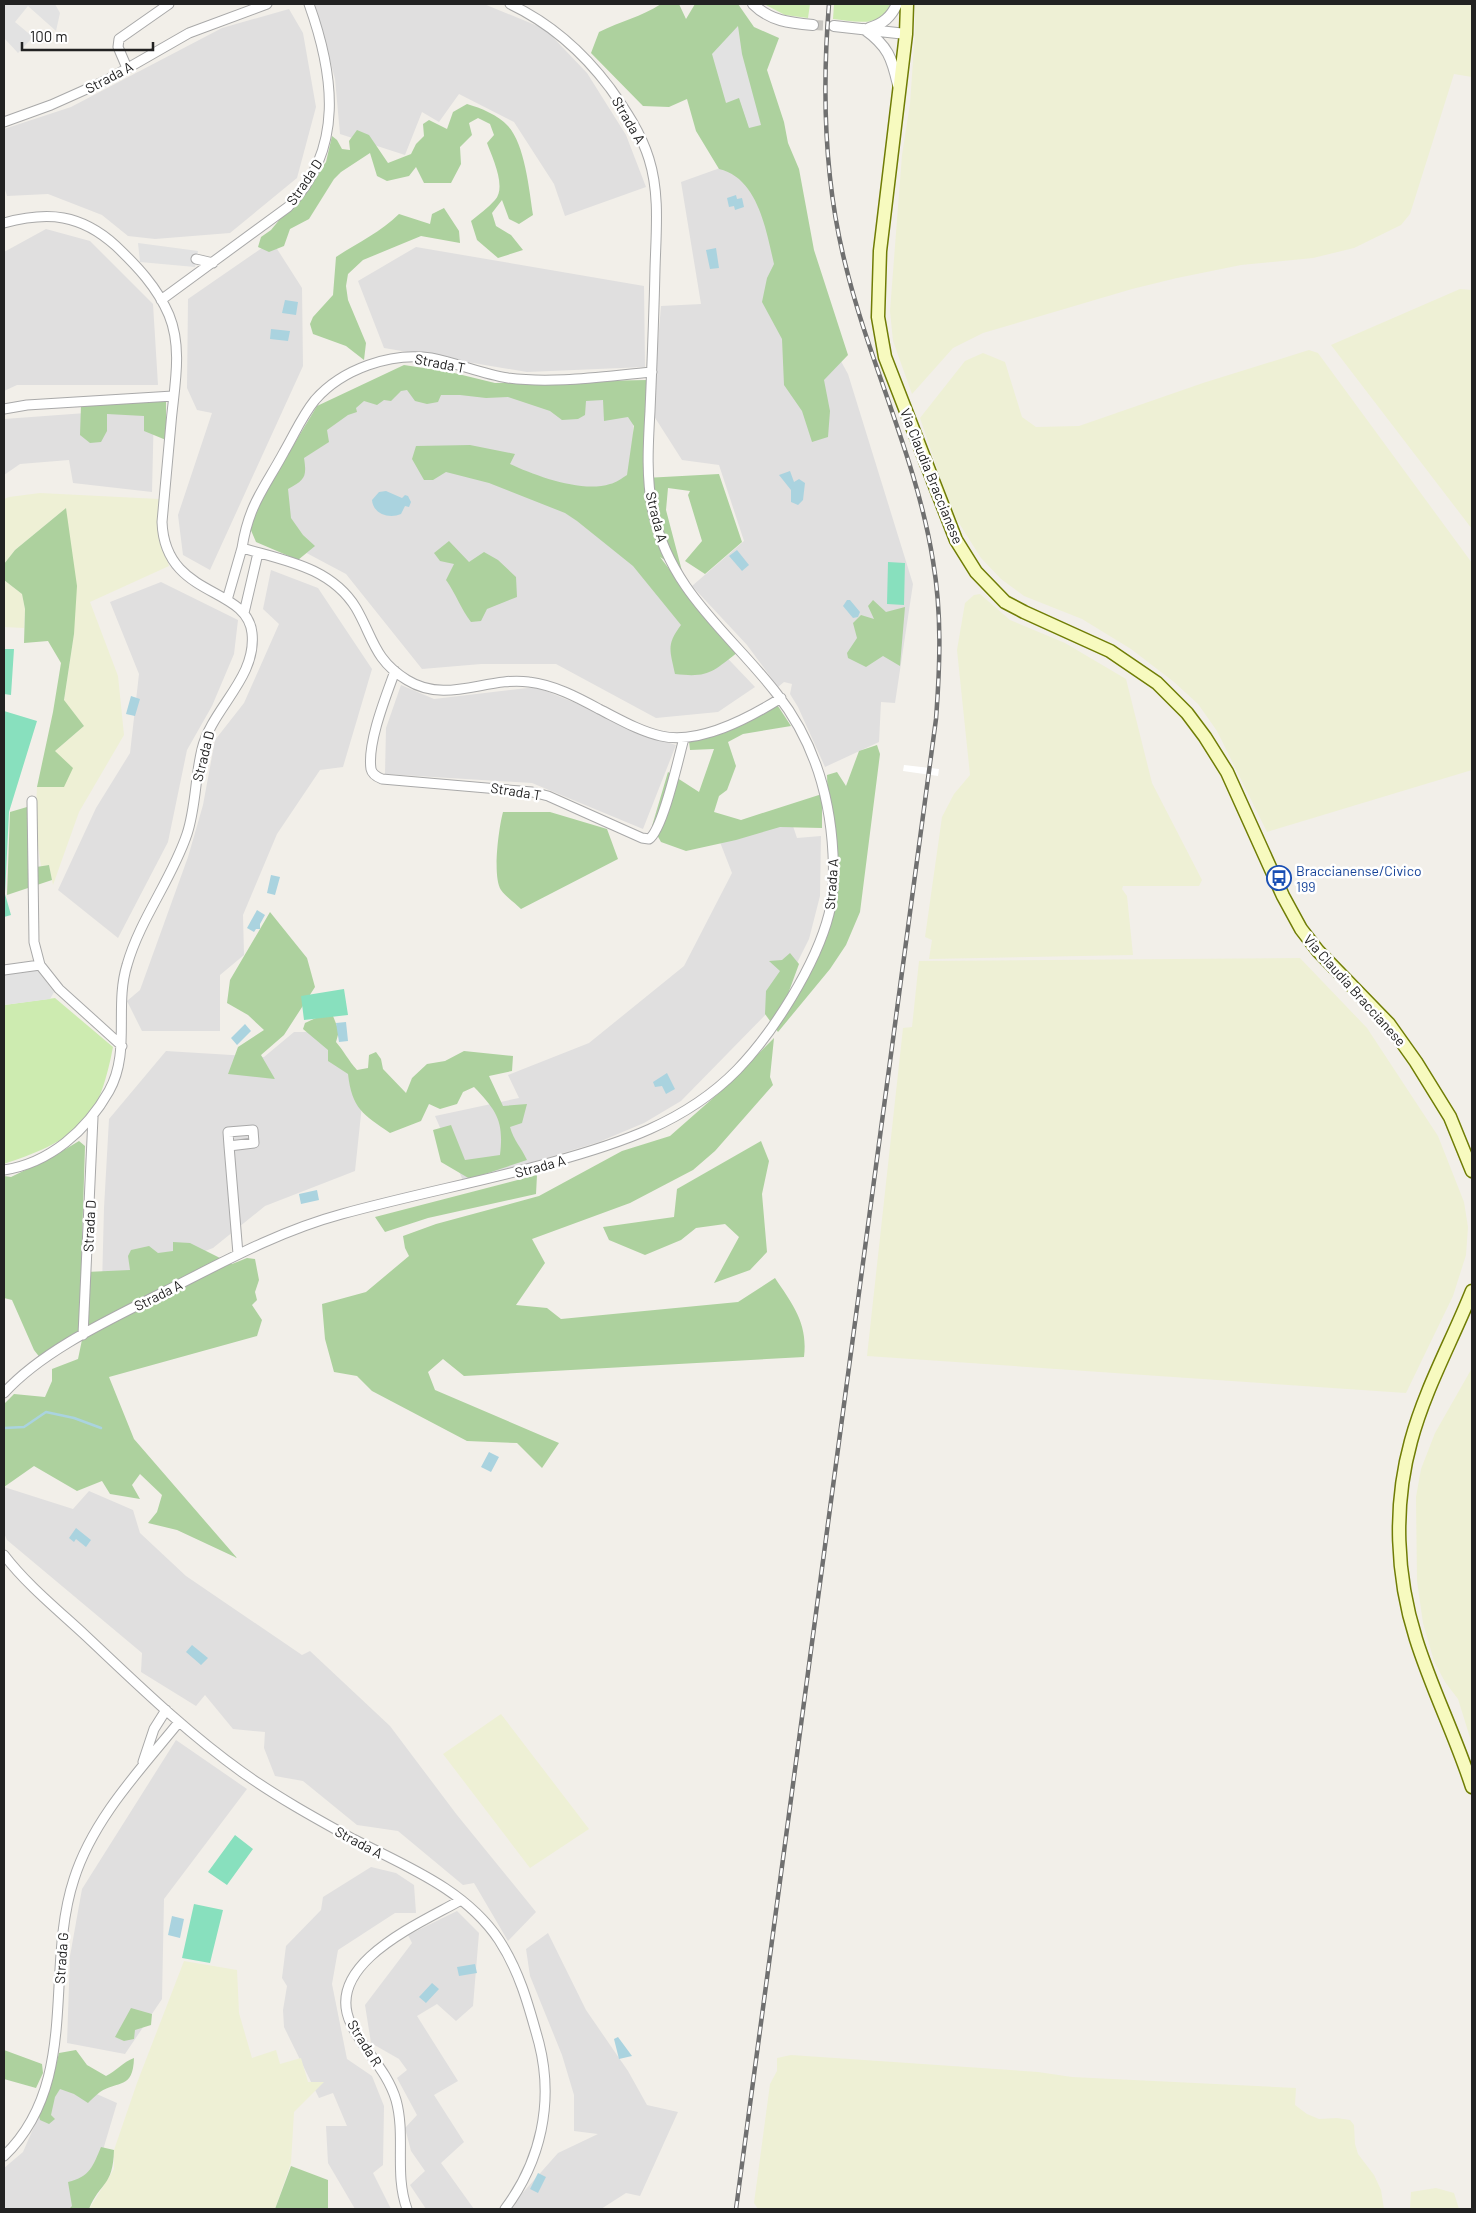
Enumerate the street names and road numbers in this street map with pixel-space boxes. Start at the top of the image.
street label: Strada A [82,57,136,97]
street label: Strada A [609,93,650,147]
street label: Strada D [282,156,326,208]
street label: Strada T [413,350,467,376]
street label: Via Claudia Braccianese [897,406,967,546]
street label: Strada A [643,490,672,545]
street label: Strada D [188,729,218,783]
street label: Strada T [489,779,543,803]
street label: Strada A [821,857,841,910]
street label: Via Claudia Braccianese [1300,931,1410,1049]
street label: Strada A [513,1151,568,1181]
street label: Strada D [79,1200,99,1252]
street label: Strada A [131,1275,185,1314]
street label: Strada A [332,1822,386,1862]
street label: Strada G [51,1932,71,1984]
street label: Strada R [344,2017,386,2069]

